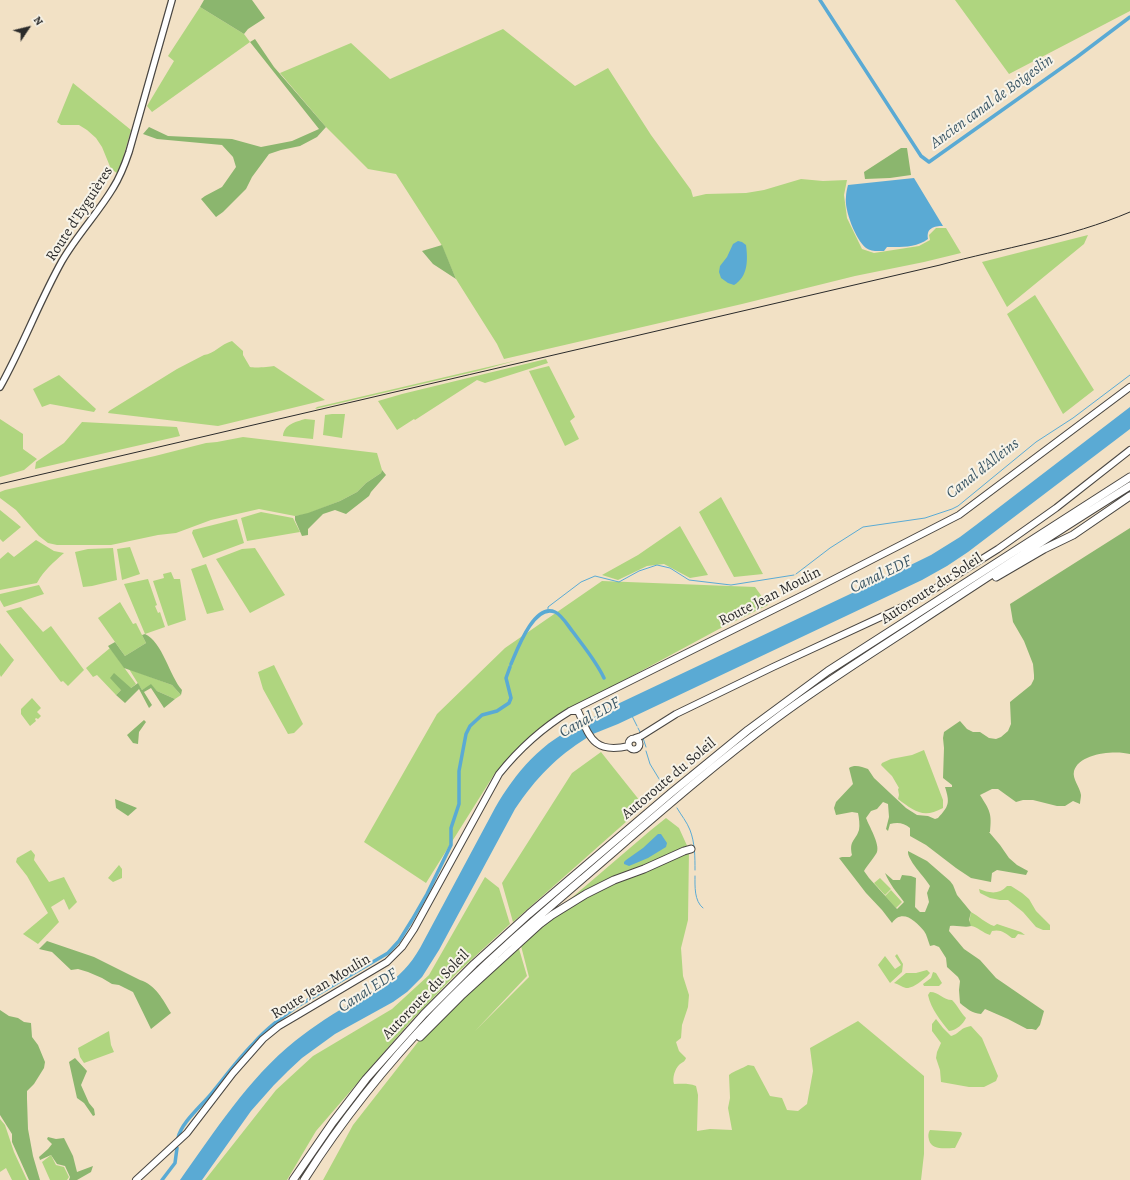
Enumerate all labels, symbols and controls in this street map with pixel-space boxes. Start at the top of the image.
north arrow [8,8,48,48]
text: N [30,13,47,28]
water label: Ancien canal de Boigeslin [927,51,1057,153]
street label: Route d'Eyguières [43,163,117,265]
water label: Canal d'Alleins [943,435,1023,503]
street label: Autoroute du Soleil [878,549,986,629]
water label: Canal EDF [847,552,915,598]
street label: Route Jean Moulin [716,564,824,630]
water label: Canal EDF [556,694,624,742]
street label: Autoroute du Soleil [618,734,720,824]
street label: Autoroute du Soleil [379,947,473,1043]
street label: Route Jean Moulin [268,950,374,1024]
water label: Canal EDF [335,965,401,1017]

